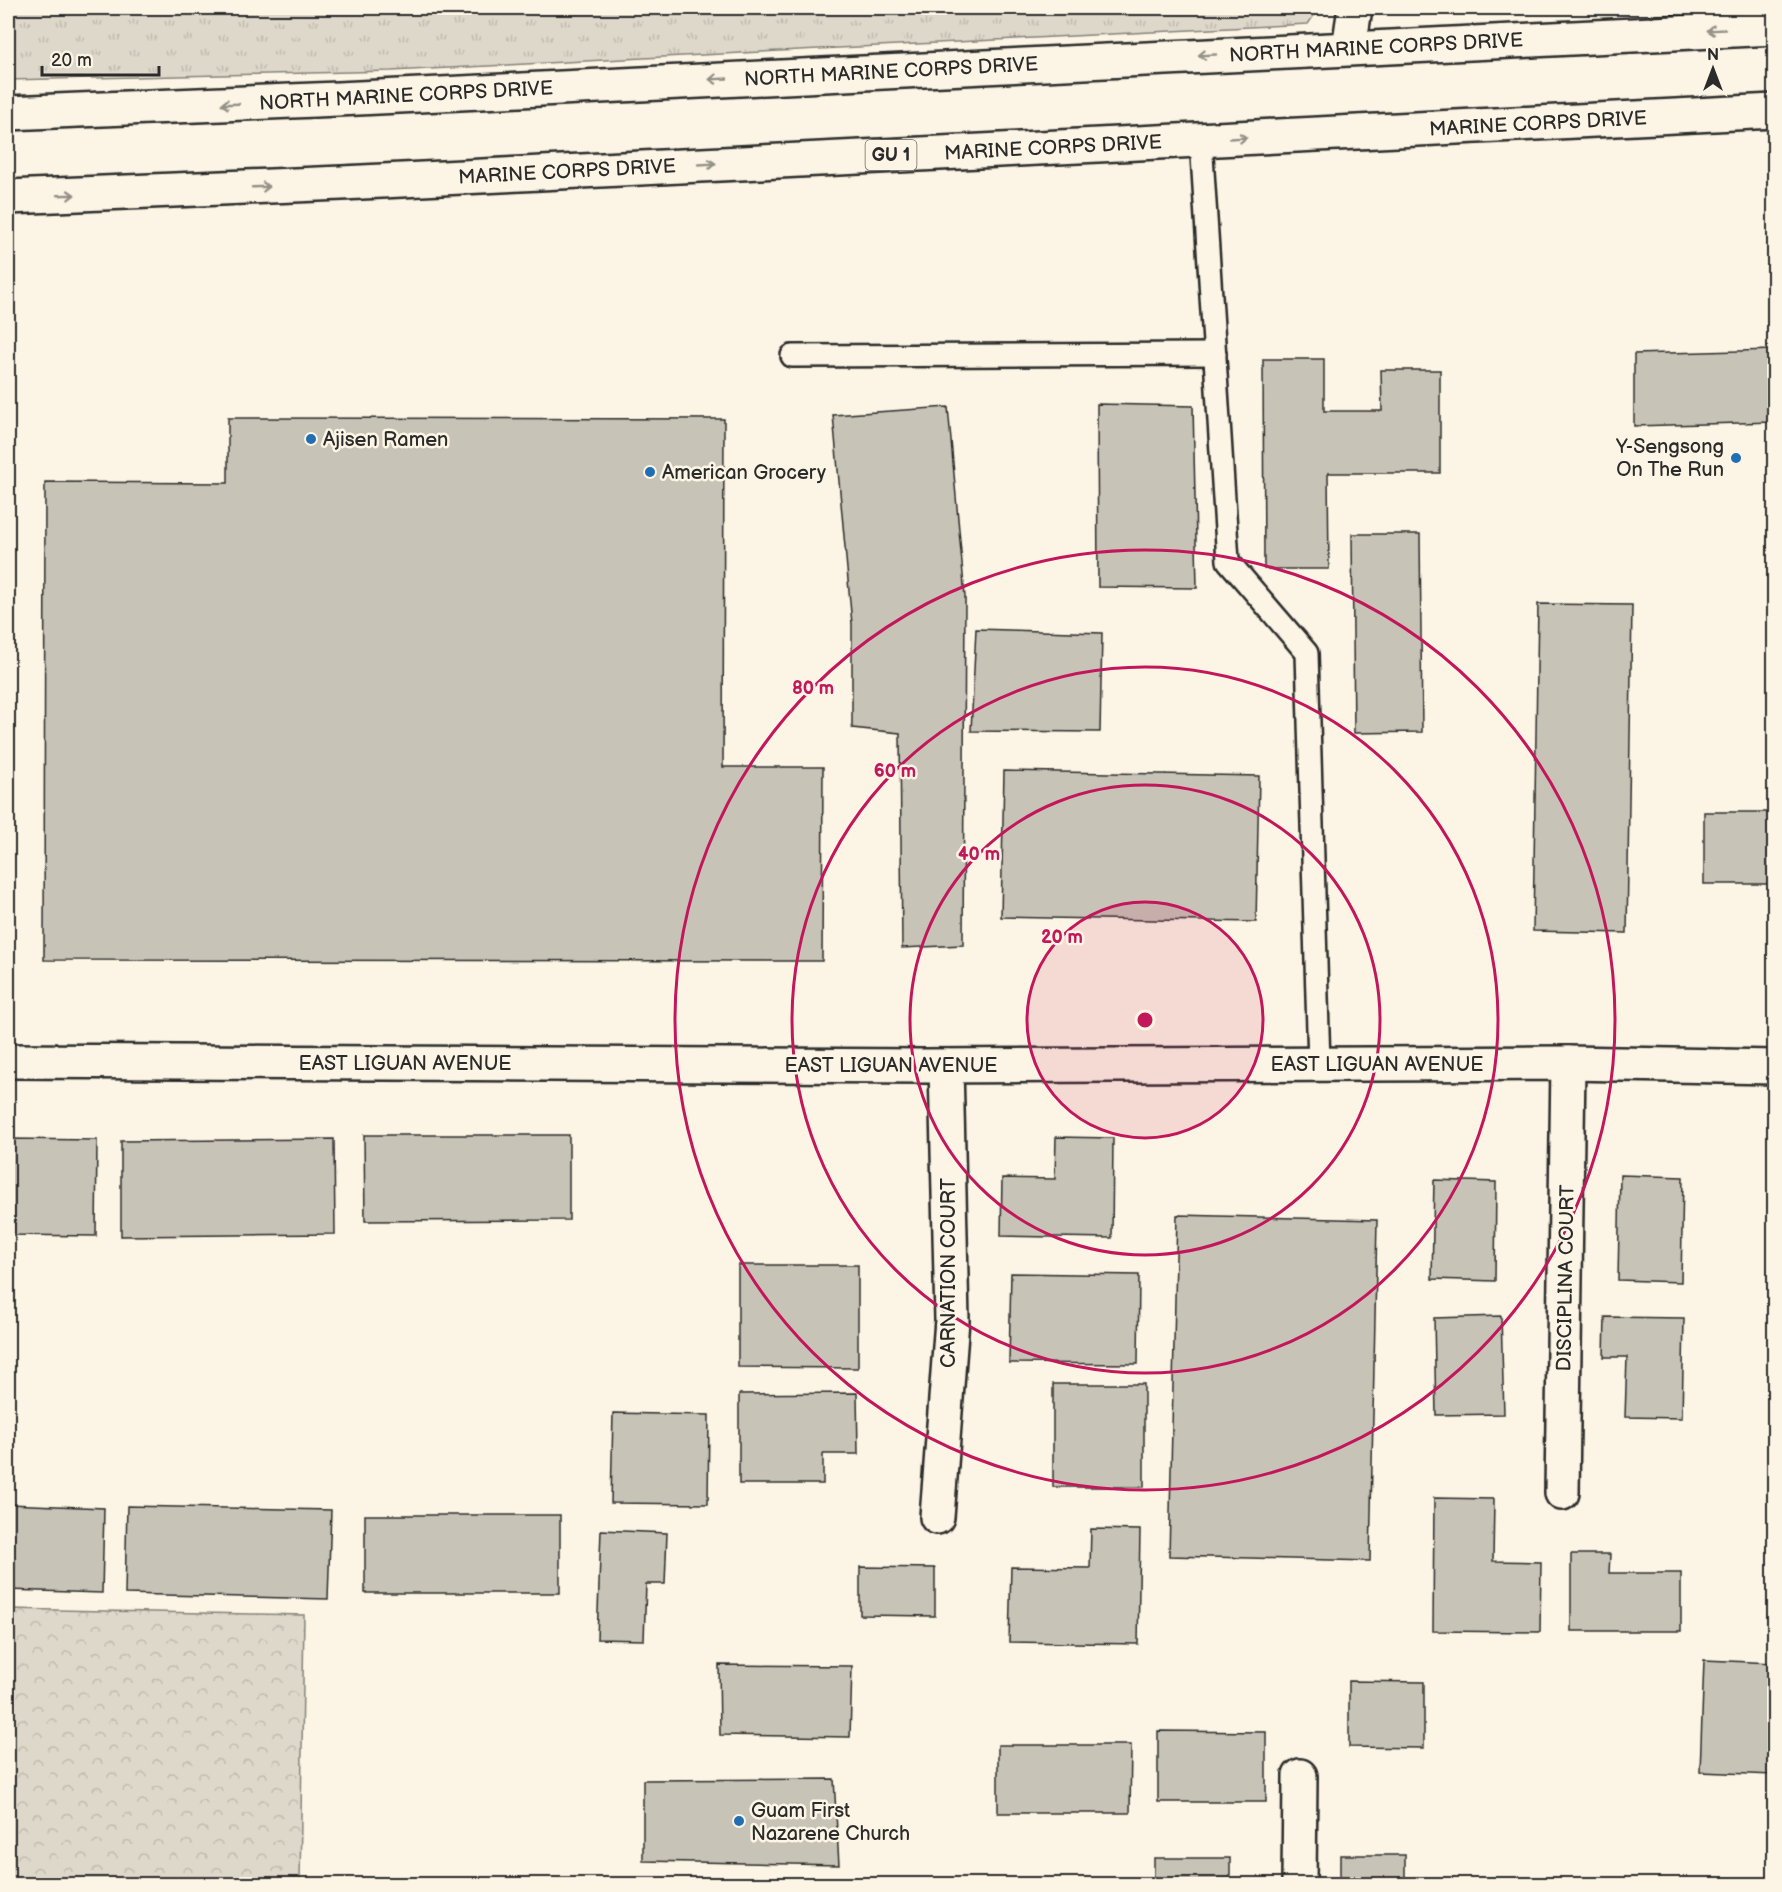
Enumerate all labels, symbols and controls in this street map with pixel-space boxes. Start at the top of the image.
one-way arrow [1707,25,1727,36]
street label: NORTH MARINE CORPS DRIVE [1228,28,1524,68]
scale bar [42,39,159,77]
north arrow [1683,39,1743,99]
text: N [1707,46,1719,65]
text: 20 m [51,50,92,71]
one-way arrow [1197,50,1217,61]
street label: NORTH MARINE CORPS DRIVE [743,52,1039,92]
one-way arrow [709,74,729,85]
street label: NORTH MARINE CORPS DRIVE [258,76,554,116]
one-way arrow [220,98,240,109]
street label: MARINE CORPS DRIVE [1429,106,1647,142]
street label: MARINE CORPS DRIVE [944,130,1162,166]
one-way arrow [1227,132,1247,143]
road number: GU 1 [866,140,916,170]
street label: MARINE CORPS DRIVE [458,154,676,190]
one-way arrow [697,159,717,170]
one-way arrow [250,181,270,192]
one-way arrow [55,189,75,200]
place label: Ajisen Ramen [323,428,448,452]
marker: Ajisen Ramen [304,432,318,446]
place label: Y-Sengsong On The Run [1615,435,1724,482]
marker: Y-Sengsong On The Run [1729,451,1743,465]
place label: American Grocery [662,461,826,485]
marker: American Grocery [643,465,657,479]
text: 80 m [792,678,834,699]
text: 60 m [874,761,916,782]
text: 40 m [958,844,1000,865]
text: 20 m [1041,927,1083,948]
centre of rings [1135,1010,1155,1030]
street label: EAST LIGUAN AVENUE [299,1052,511,1076]
street label: EAST LIGUAN AVENUE [1271,1053,1483,1077]
street label: EAST LIGUAN AVENUE [785,1054,997,1078]
street label: CARNATION COURT [937,1178,961,1368]
street label: DISCIPLINA COURT [1552,1185,1580,1372]
place label: Guam First Nazarene Church [751,1799,910,1846]
marker: Guam First Nazarene Church [732,1814,746,1828]

